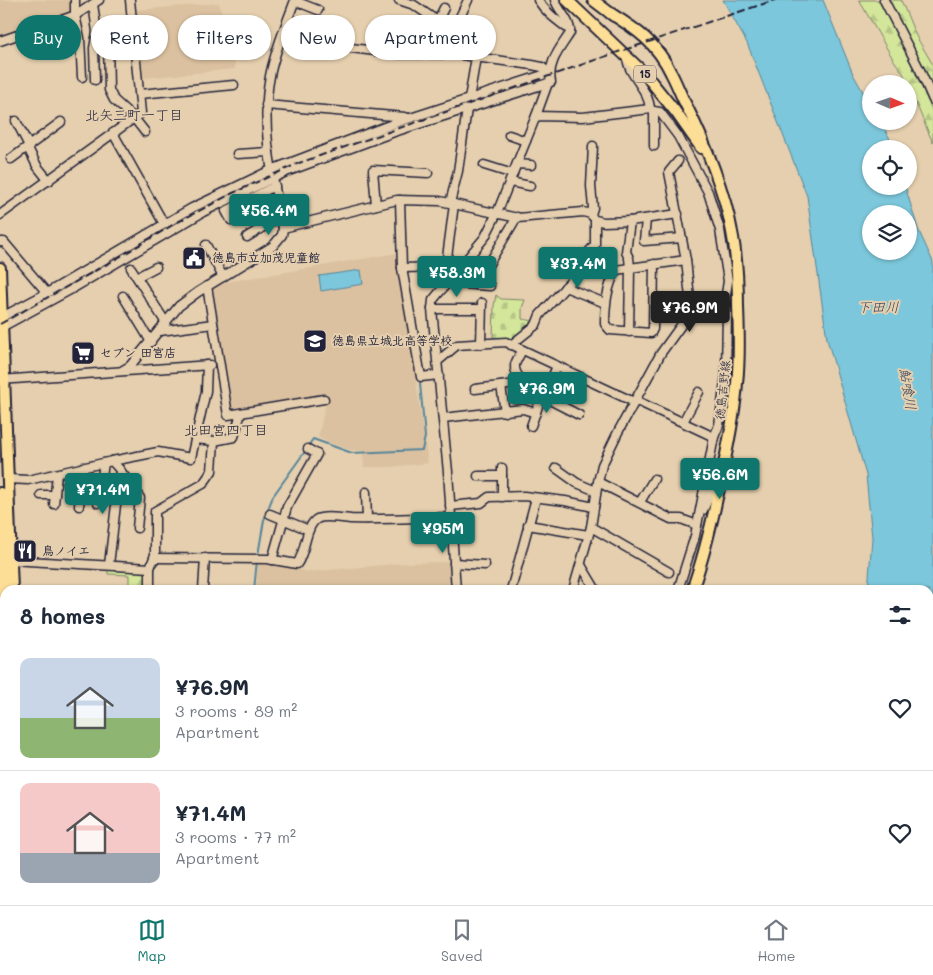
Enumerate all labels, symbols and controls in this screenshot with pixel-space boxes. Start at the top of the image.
chip: Buy [15,15,81,60]
chip: Rent [91,15,168,60]
chip: Filters [178,15,271,60]
chip: New [281,15,355,60]
chip: Apartment [365,15,496,60]
road number: 15 [634,66,656,82]
north arrow [862,75,918,130]
map controls [862,75,917,260]
district label: 北矢三町一丁目 [85,105,183,124]
button: locate [862,140,917,195]
pin: ¥56.4M [228,194,310,236]
text: ¥56.4M [240,199,298,220]
button: layers [862,205,917,260]
public building icon: 徳島市立加茂児童館 [181,245,207,271]
pin: ¥37.4M [537,246,619,289]
place label: 徳島市立加茂児童館 [212,249,320,265]
text: ¥37.4M [549,252,607,273]
pin: ¥58.3M [416,256,498,298]
text: ¥58.3M [428,261,486,282]
pin: ¥76.9M [649,290,731,333]
text: ¥76.9M [662,296,718,317]
water label: 下田川 [857,297,899,316]
school or university icon: 徳島県立城北高等学校 [302,328,328,354]
place label: 徳島県立城北高等学校 [332,332,452,348]
supermarket icon: セブン 田宮店 [70,340,96,366]
place label: セブン 田宮店 [100,344,176,360]
street label: 徳島吉野線 [711,359,733,421]
water label: 鮎喰川 [896,367,921,411]
pin: ¥76.9M [506,372,588,414]
text: ¥76.9M [519,377,575,398]
district label: 北田宮四丁目 [184,420,268,439]
pin: ¥56.6M [679,458,761,500]
text: ¥56.6M [691,463,749,484]
pin: ¥71.4M [62,472,144,515]
text: ¥71.4M [76,478,130,499]
pin: ¥95M [413,512,473,554]
text: ¥95M [422,517,464,538]
restaurant icon: 鳥ノイエ [12,538,38,564]
place label: 鳥ノイエ [42,542,90,558]
icon: filters [886,601,914,629]
text: 8 homes [20,602,105,629]
text: ¥76.9M [175,673,249,700]
icon: home [60,678,120,738]
icon: heart [886,694,914,722]
text: 3 rooms · 89 m² [175,700,297,721]
text: Apartment [175,721,260,742]
text: ¥71.4M [175,799,247,826]
icon: home [60,803,120,863]
icon: heart [886,819,914,847]
text: 3 rooms · 77 m² [175,826,296,847]
text: Apartment [175,847,260,868]
tab: Map [137,916,166,965]
tab: Saved [441,916,482,965]
tab: Home [757,916,796,965]

